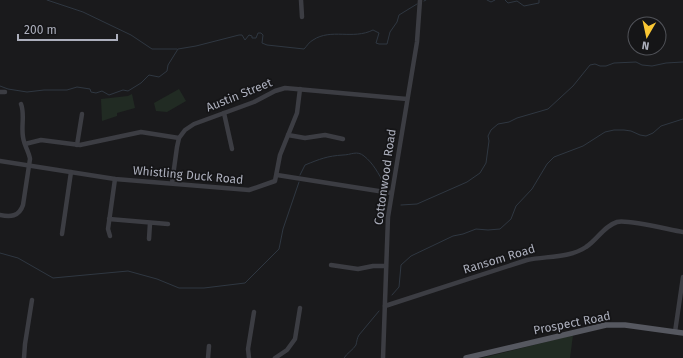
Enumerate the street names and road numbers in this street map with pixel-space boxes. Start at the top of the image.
street label: Austin Street [204,75,275,115]
street label: Cottonwood Road [371,128,399,226]
street label: Whistling Duck Road [132,163,244,187]
street label: Ransom Road [461,241,537,277]
street label: Prospect Road [532,309,612,337]

